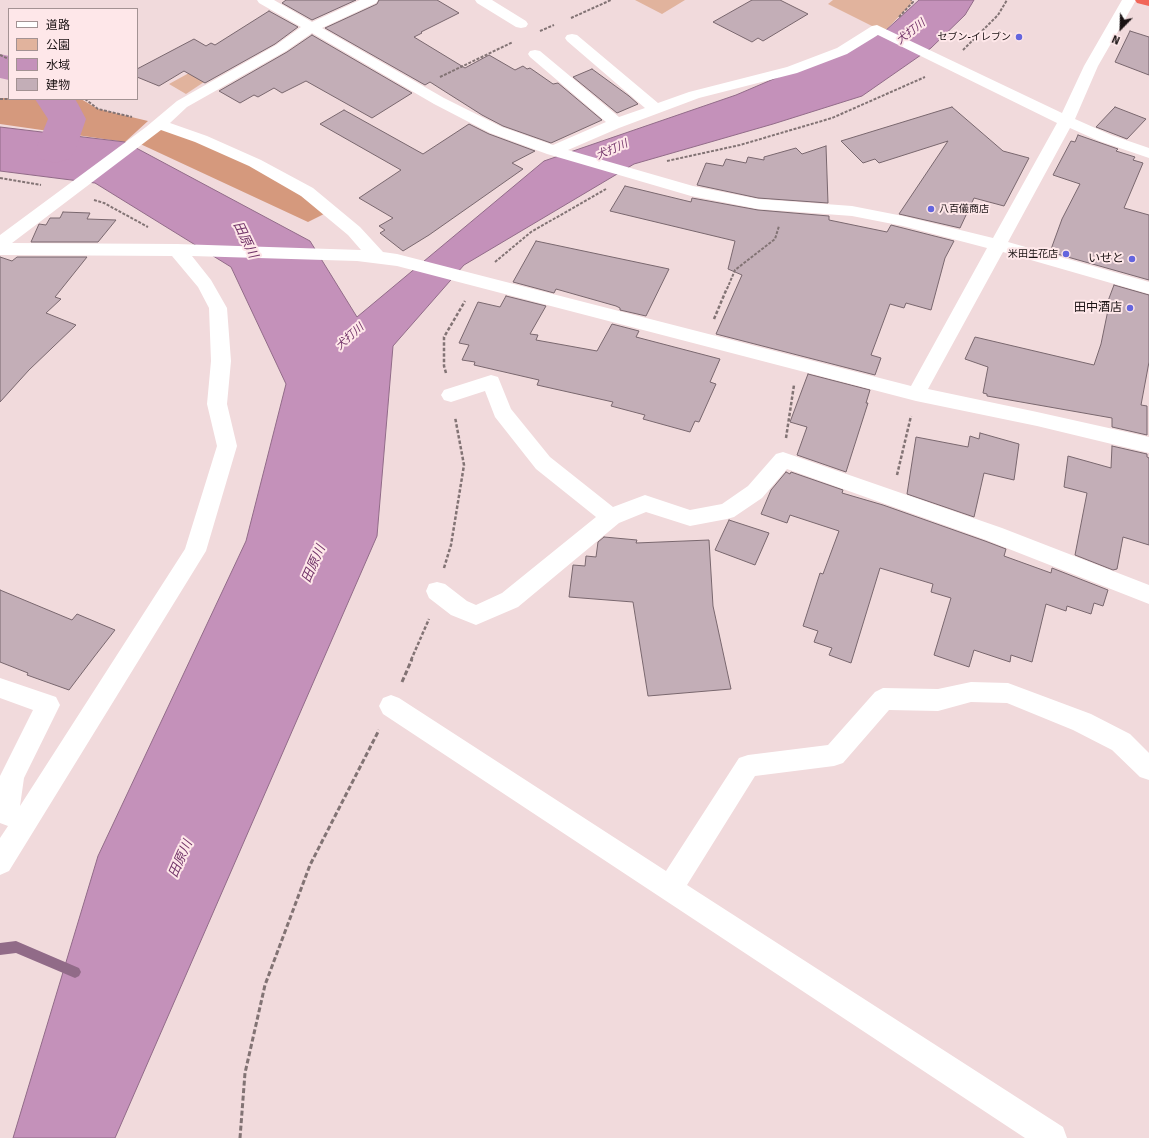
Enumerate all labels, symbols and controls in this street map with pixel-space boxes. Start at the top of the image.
legend [8,8,138,100]
north arrow [1101,8,1141,48]
water label: 犬打川 [894,17,928,47]
text: 道路 [46,18,70,33]
place label: セブン-イレブン [938,31,1011,43]
marker: セブン-イレブン [1014,32,1024,42]
text: N [1110,32,1122,47]
text: 公園 [46,38,70,53]
text: 水域 [46,58,70,73]
text: 建物 [46,78,70,93]
water label: 犬打川 [594,137,630,163]
place label: 八百儀商店 [939,203,989,215]
marker: 八百儀商店 [926,204,936,214]
water label: 田原川 [229,219,261,261]
place label: 米田生花店 [1008,248,1058,260]
marker: 米田生花店 [1061,249,1071,259]
place label: いせと [1088,252,1124,266]
marker: いせと [1127,254,1137,264]
place label: 田中酒店 [1074,301,1122,315]
marker: 田中酒店 [1125,303,1135,313]
water label: 犬打川 [333,321,367,353]
water label: 田原川 [299,543,329,585]
water label: 田原川 [166,838,196,880]

